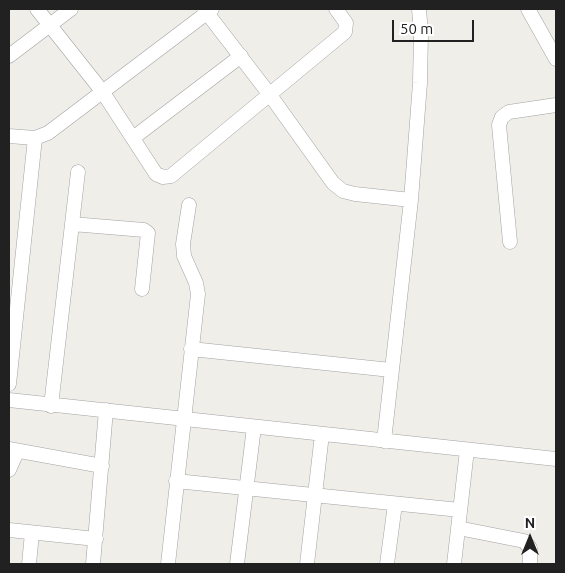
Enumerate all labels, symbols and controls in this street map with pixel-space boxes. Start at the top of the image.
scale bar [395,10,478,42]
text: 50 m [400,20,433,37]
north arrow [505,513,555,563]
text: N [525,515,535,531]

